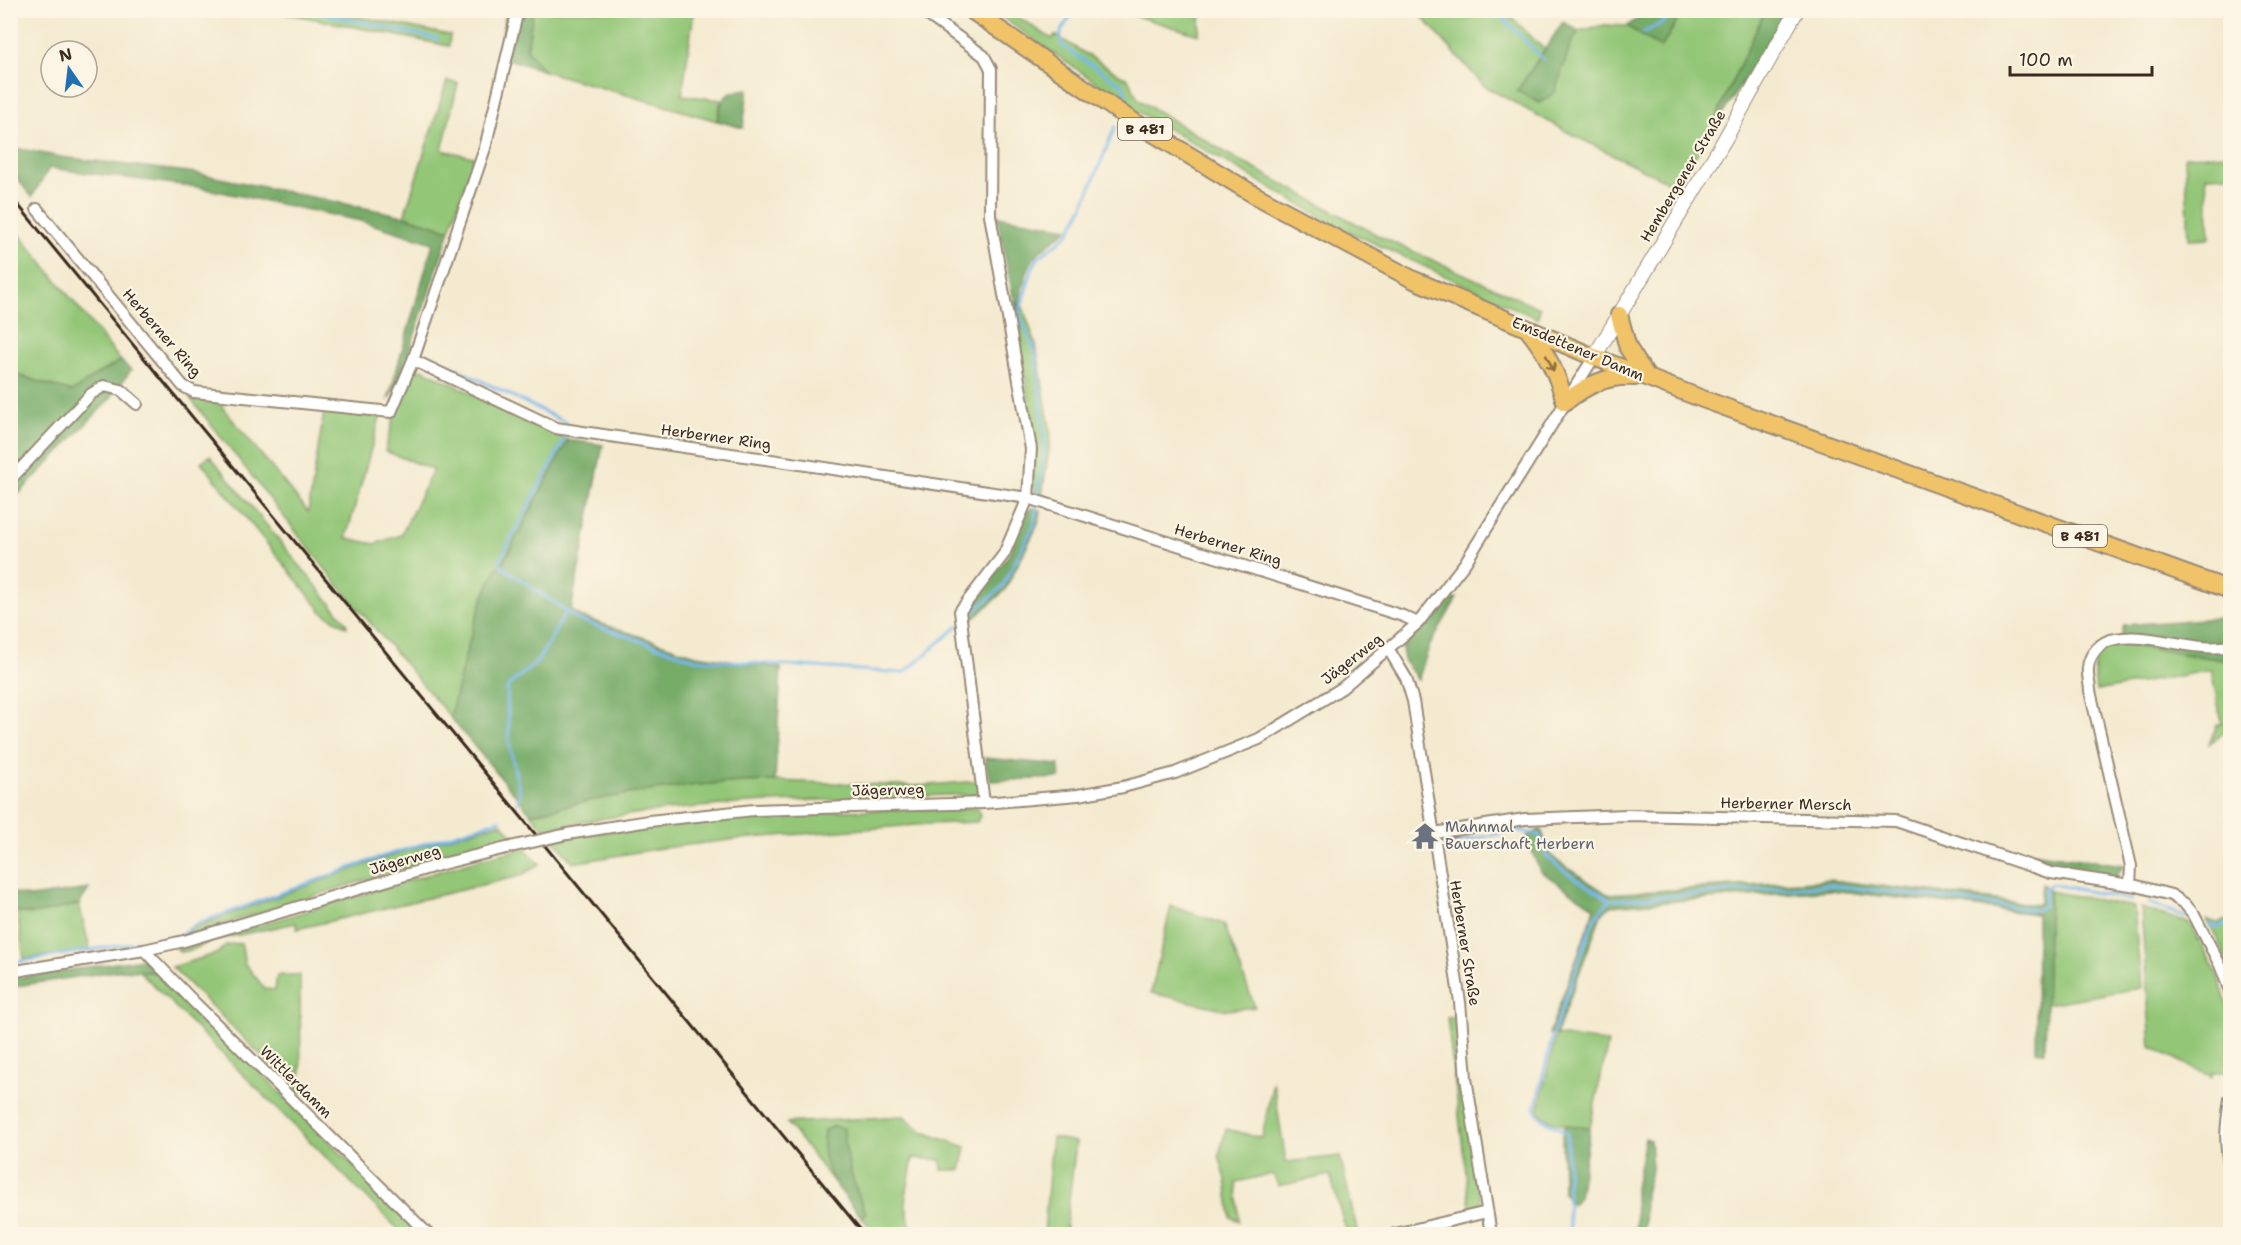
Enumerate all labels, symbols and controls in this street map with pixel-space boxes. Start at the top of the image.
north arrow [39,39,99,99]
scale bar [2010,39,2152,77]
text: N [57,43,74,67]
text: 100 m [2019,48,2073,72]
street label: Hembergener Straße [1636,106,1730,246]
road number: B 481 [1118,118,1172,140]
street label: Herberner Ring [118,284,206,382]
street label: Emsdettener Damm [1509,312,1647,386]
one-way arrow [1545,353,1557,371]
street label: Herberner Ring [659,419,773,455]
street label: Herberner Ring [1172,519,1284,571]
road number: B 481 [2053,525,2107,547]
street label: Jägerweg [1317,629,1387,689]
street label: Jägerweg [851,779,925,801]
street label: Herberner Mersch [1720,793,1852,815]
place label: Mahnmal Bauerschaft Herbern [1445,817,1594,854]
temple icon: Mahnmal Bauerschaft Herbern [1410,821,1440,851]
street label: Jägerweg [367,840,443,880]
street label: Herberner Straße [1445,879,1485,1007]
street label: Wittlerdamm [255,1041,337,1123]

